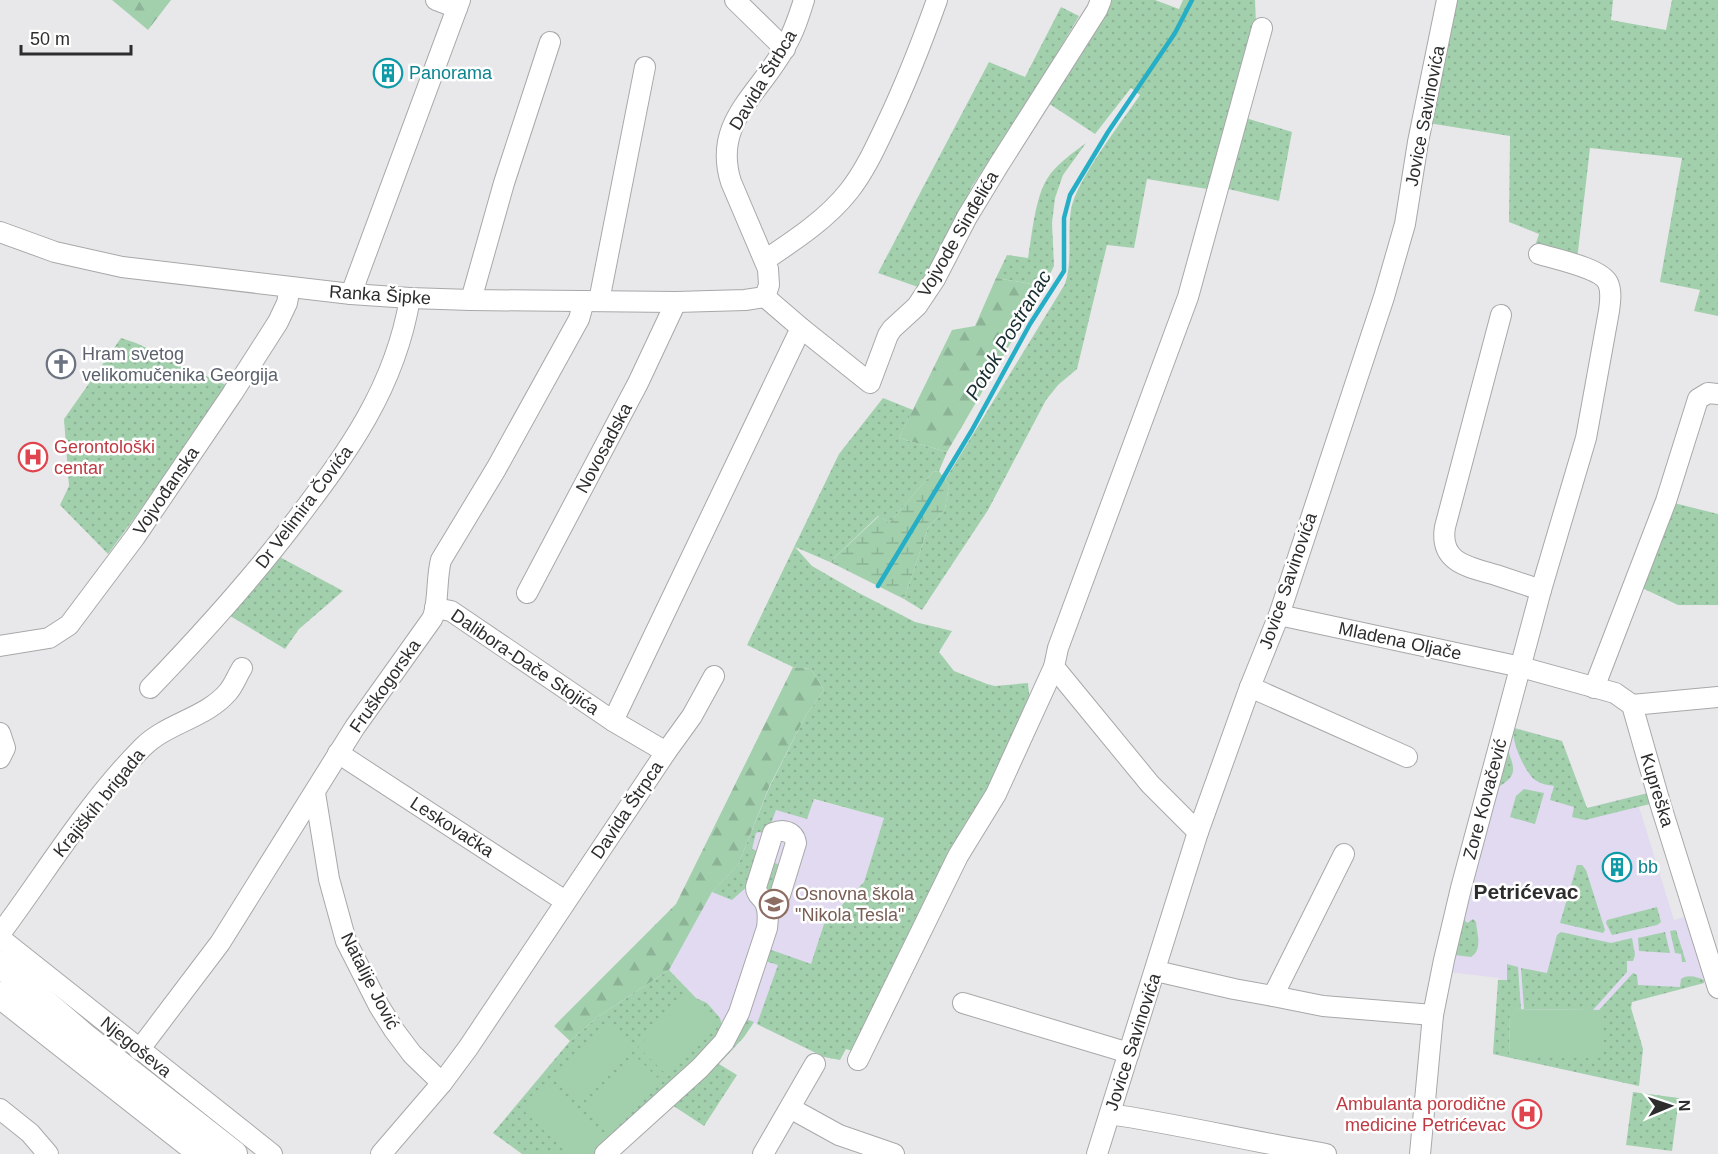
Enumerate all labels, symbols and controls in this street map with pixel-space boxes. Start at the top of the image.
scale bar [21,18,130,56]
street label: Davida Štrbca [724,25,801,134]
text: 50 m [30,29,70,49]
street label: Jovice Savinovića [1402,43,1449,188]
building icon: Panorama [372,57,404,89]
place label: Panorama [409,63,493,83]
street label: Vojvode Sinđelića [914,167,1003,301]
water label: Potok Postranac [961,266,1055,404]
street label: Ranka Šipke [328,280,432,309]
place label: Hram svetog velikomučenika Georgija [82,344,279,385]
church icon: Hram svetog velikomučenika Georgija [45,348,77,380]
street label: Novosadska [572,399,637,496]
place label: Gerontološki centar [54,437,155,478]
street label: Dr Velimira Čovića [251,440,357,572]
hospital icon: Gerontološki centar [17,441,49,473]
street label: Vojvođanska [129,442,203,539]
street label: Jovice Savinovića [1255,509,1321,652]
street label: Dalibora-Dače Stojića [447,605,604,720]
street label: Mladena Oljače [1337,618,1463,664]
street label: Fruškogorska [346,635,425,736]
street label: Zore Kovačević [1459,736,1511,862]
street label: Krajiških brigada [49,744,149,861]
street label: Kupreška [1636,751,1678,830]
street label: Davida Štrpca [586,756,667,862]
street label: Leskovačka [407,793,498,862]
building icon: bb [1601,851,1633,883]
place label: bb [1638,857,1658,877]
district label: Petrićevac [1473,880,1579,903]
place label: Osnovna škola "Nikola Tesla" [795,884,915,925]
school or university icon: Osnovna škola "Nikola Tesla" [758,888,790,920]
street label: Natalije Jović [337,929,403,1033]
street label: Jovice Savinovića [1101,970,1165,1113]
street label: Njegoševa [97,1012,176,1082]
north arrow [1640,1076,1700,1136]
place label: Ambulanta porodične medicine Petrićevac [1336,1094,1506,1135]
hospital icon: Ambulanta porodične medicine Petrićevac [1511,1098,1543,1130]
text: N [1676,1099,1693,1112]

